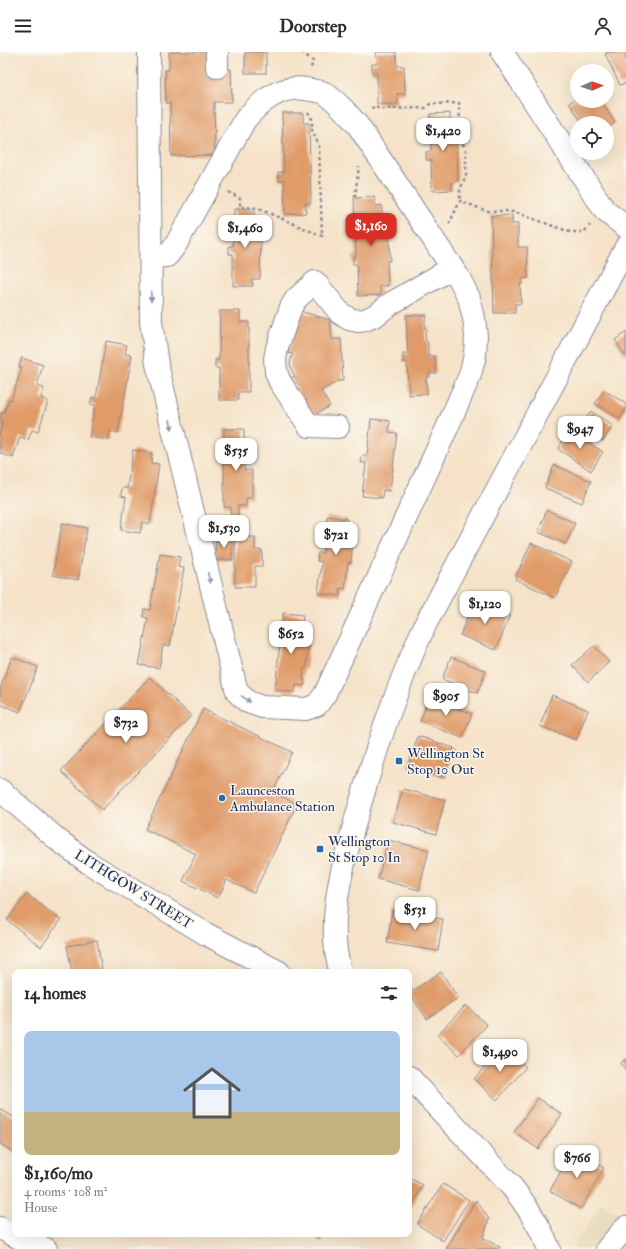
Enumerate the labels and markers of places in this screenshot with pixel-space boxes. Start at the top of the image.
pin: $1,420 [410,118,476,152]
pin: $1,160 [338,213,404,247]
pin: $1,460 [212,215,278,249]
pin: $947 [556,416,604,450]
pin: $535 [212,438,260,472]
pin: $1,530 [191,515,257,549]
pin: $721 [312,522,360,556]
pin: $1,120 [452,591,518,625]
pin: $652 [267,621,315,655]
pin: $905 [422,683,470,717]
pin: $732 [102,710,150,744]
place label: Wellington St Stop 10 Out [406,745,485,779]
marker: Wellington St Stop 10 Out [394,756,404,766]
place label: Launceston Ambulance Station [229,782,335,815]
marker: Launceston Ambulance Station [217,793,227,803]
place label: Wellington St Stop 10 In [327,833,400,867]
marker: Wellington St Stop 10 In [315,844,325,854]
pin: $531 [391,897,439,931]
pin: $1,490 [467,1039,533,1073]
pin: $766 [553,1145,601,1179]

